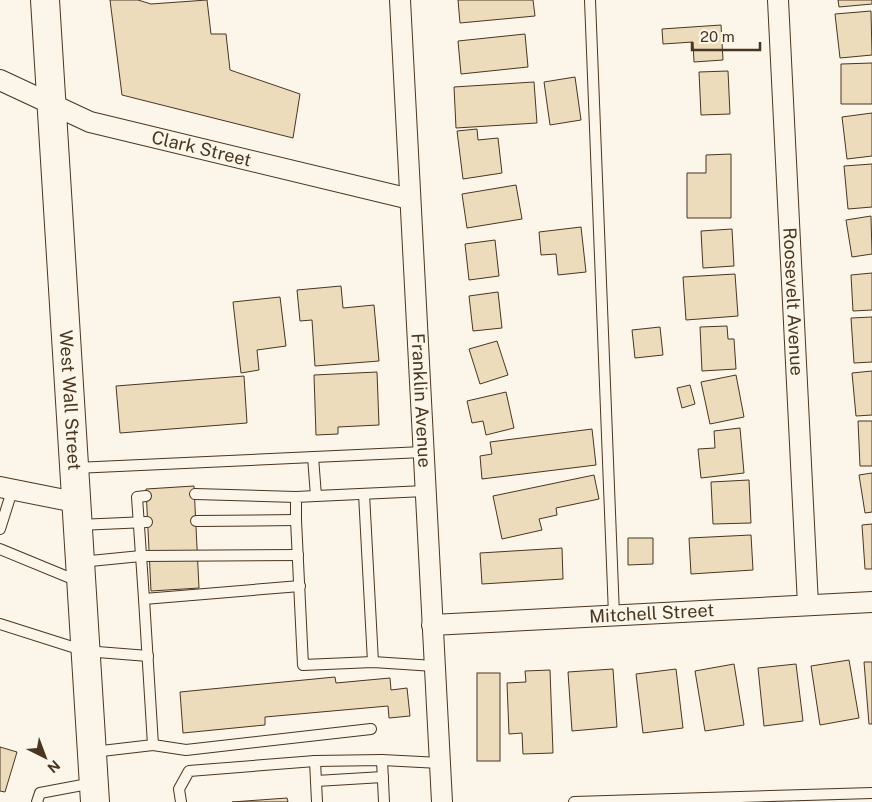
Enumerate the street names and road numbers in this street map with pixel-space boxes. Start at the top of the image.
street label: Clark Street [150,126,254,170]
street label: Roosevelt Avenue [779,227,808,376]
street label: West Wall Street [56,329,85,471]
street label: Franklin Avenue [407,333,435,468]
street label: Mitchell Street [589,599,715,627]

